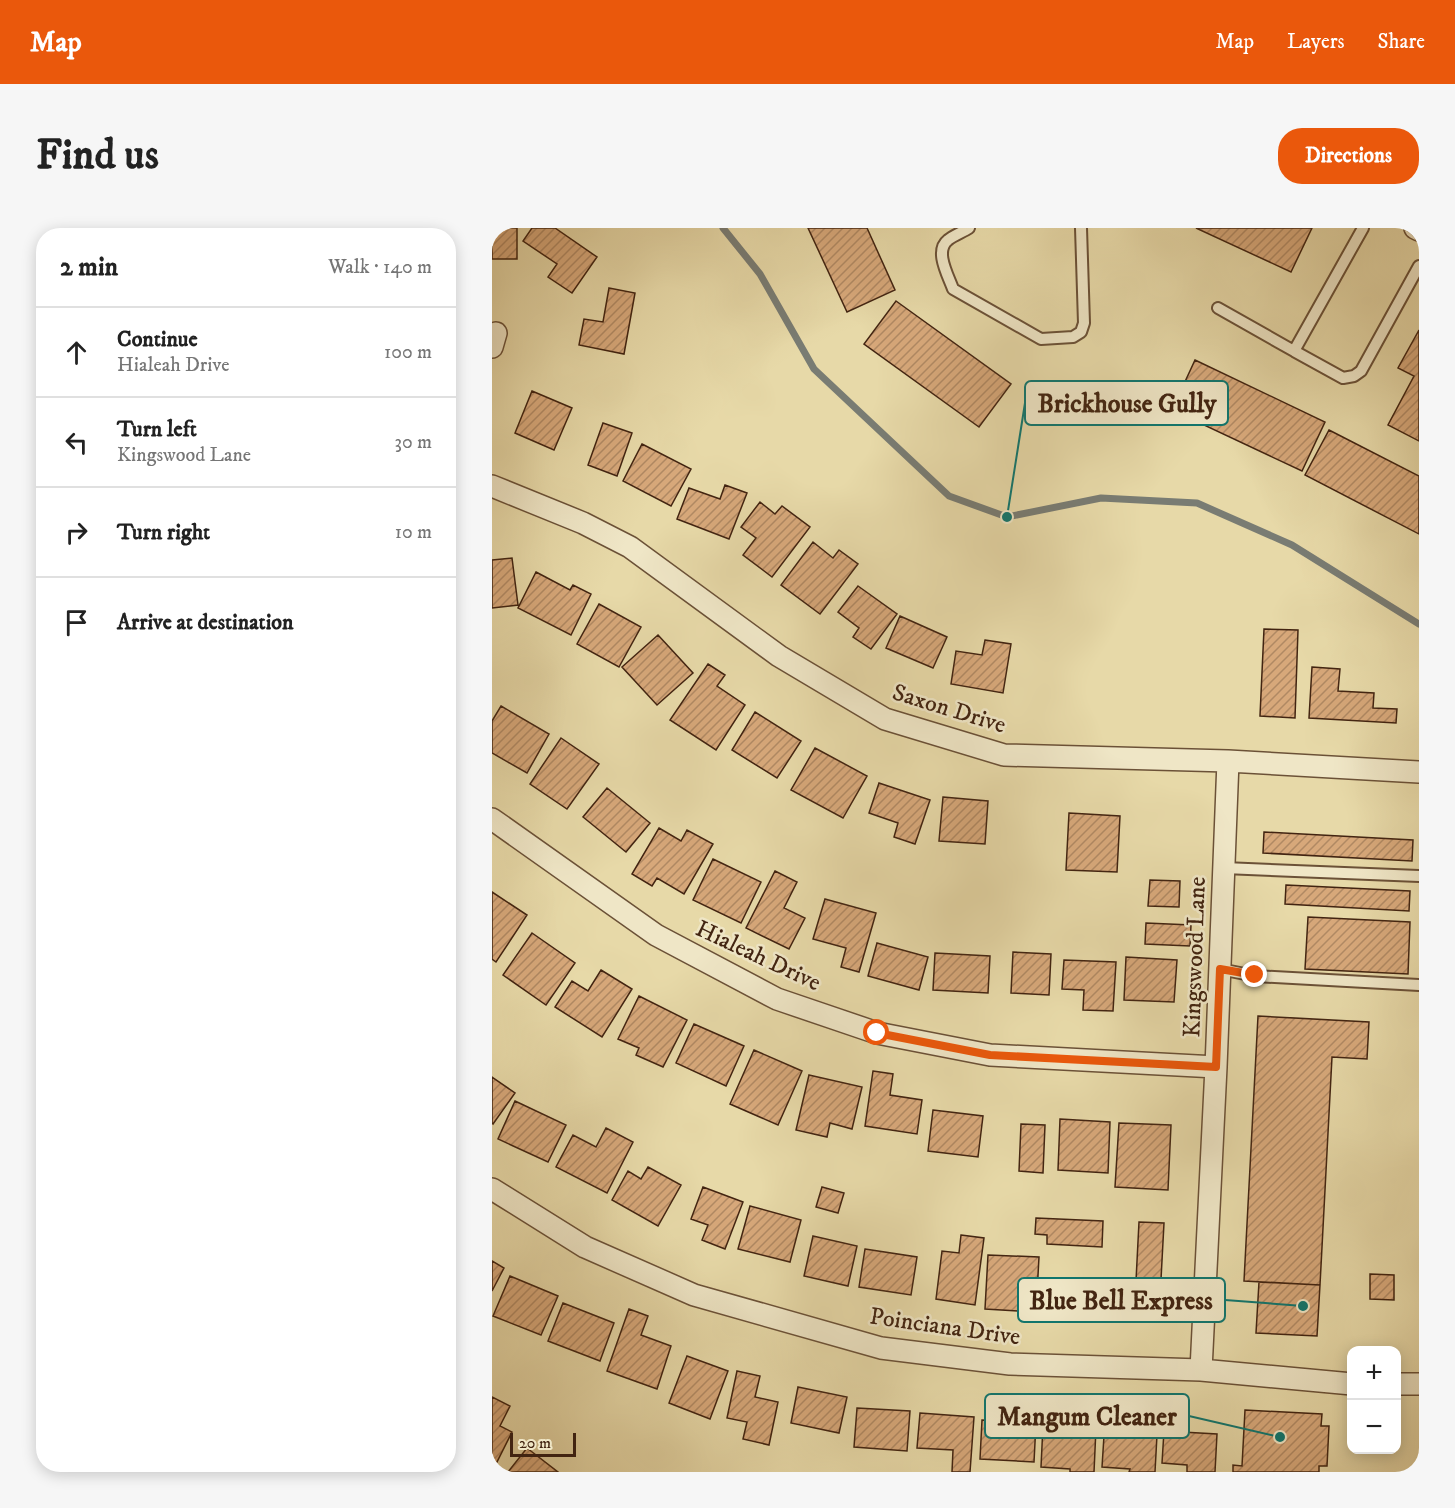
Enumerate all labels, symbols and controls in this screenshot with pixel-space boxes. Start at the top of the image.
text: Map [30,25,82,60]
text: Map [1215,29,1254,55]
text: Layers [1287,29,1345,55]
text: Share [1378,29,1425,55]
button: Directions [1278,128,1419,184]
text: Find us [36,130,159,182]
text: 2 min [60,251,118,284]
text: Walk · 140 m [328,255,432,280]
text: Continue [117,326,198,353]
icon: ahead [60,336,93,369]
text: 100 m [384,340,432,365]
text: Hialeah Drive [117,353,229,378]
callout: Brickhouse Gully [1025,381,1228,425]
text: Brickhouse Gully [1038,388,1217,421]
text: Turn left [117,416,197,443]
icon: left [60,426,93,459]
text: 30 m [394,430,432,455]
text: Kingswood Lane [117,443,251,468]
icon: right [60,516,93,549]
text: Turn right [117,519,210,546]
text: 10 m [395,520,432,545]
icon: arrive [60,606,93,639]
text: Arrive at destination [117,609,294,636]
street label: Saxon Drive [889,678,1010,741]
street label: Kingswood Lane [1177,876,1213,1038]
street label: Hialeah Drive [690,914,826,998]
route end [1241,961,1267,987]
route start [863,1019,889,1045]
callout: Blue Bell Express [1018,1278,1225,1322]
text: Blue Bell Express [1029,1285,1213,1318]
street label: Poinciana Drive [868,1302,1022,1352]
map controls [1347,1346,1401,1454]
button: + [1347,1346,1401,1400]
callout: Mangum Cleaner [985,1394,1189,1438]
button: − [1347,1400,1401,1454]
text: Mangum Cleaner [997,1401,1177,1434]
scale bar [510,1430,576,1458]
text: 20 m [519,1433,551,1453]

